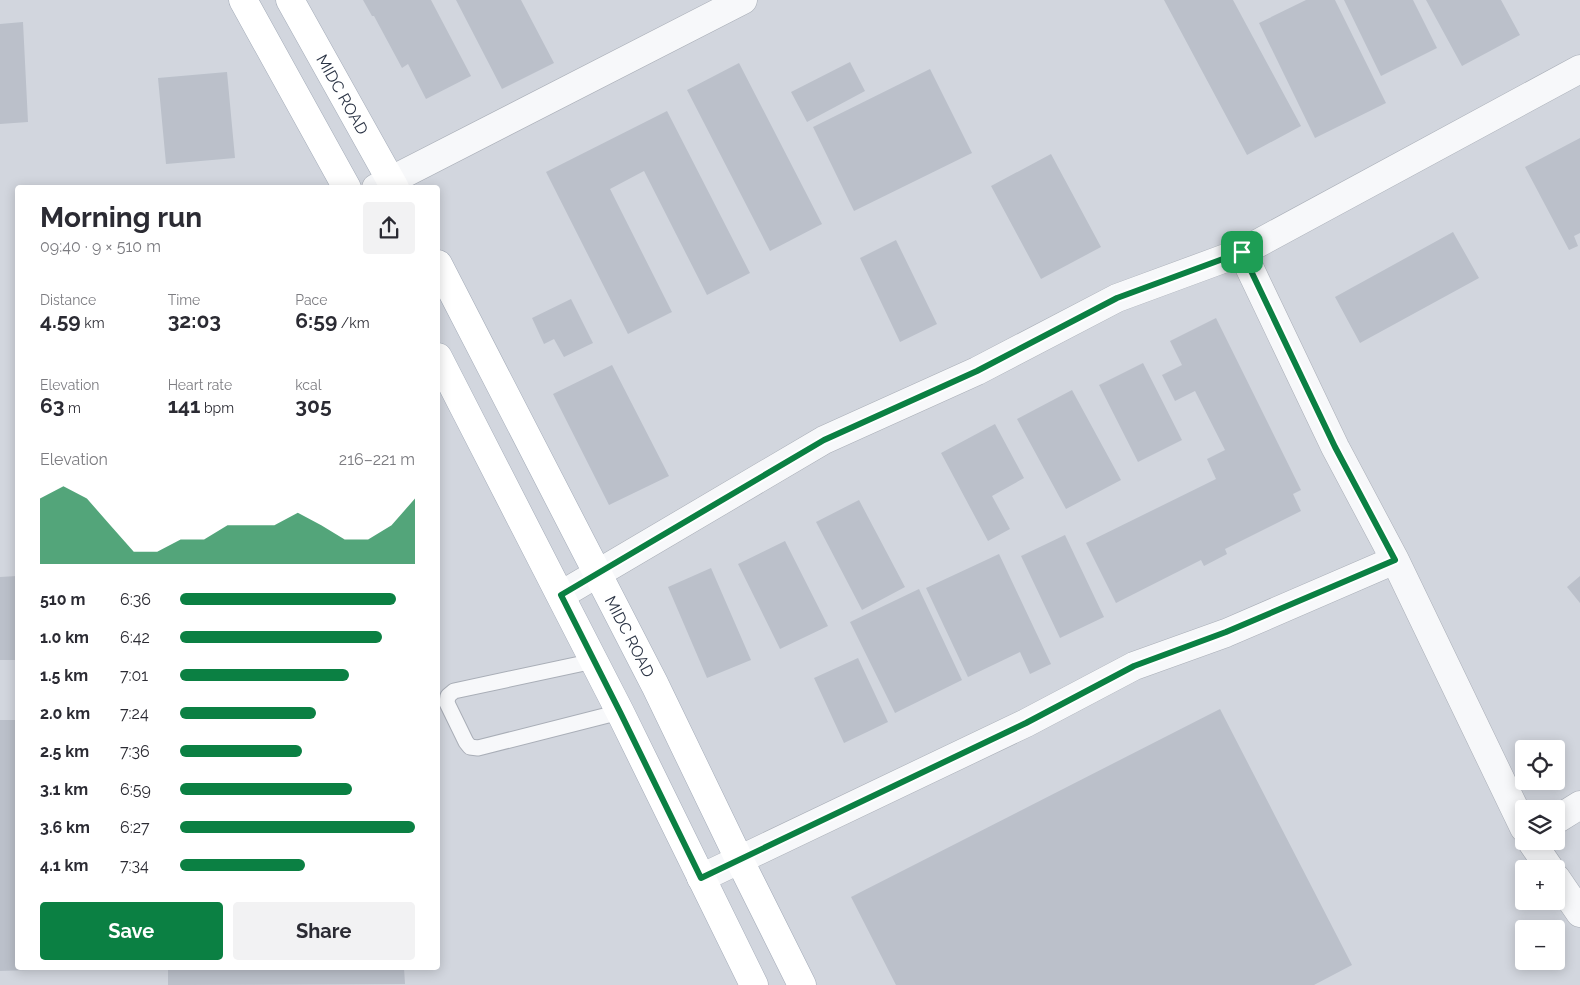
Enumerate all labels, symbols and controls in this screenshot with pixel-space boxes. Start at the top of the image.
street label: MIDC ROAD [313,51,373,138]
text: Morning run [40,201,202,234]
button: share [363,202,415,254]
pin [1221,231,1263,273]
text: 09:40 · 9 × 510 m [40,237,161,256]
icon: arrive [1228,238,1256,266]
text: Distance [40,292,96,308]
text: Time [168,292,200,308]
text: Pace [295,292,327,308]
text: 4.59 [40,308,81,333]
text: 32:03 [168,308,221,333]
text: 6:59 [295,308,337,333]
text: km [81,315,105,331]
text: /km [337,315,370,331]
text: Elevation [40,377,99,393]
text: Heart rate [168,377,232,393]
text: kcal [295,377,322,393]
text: 63 [40,393,64,418]
text: 141 [168,393,200,418]
text: 305 [295,393,332,418]
text: m [64,400,81,416]
text: bpm [200,400,234,416]
text: Elevation [40,450,108,469]
text: 216–221 m [339,450,415,469]
text: 510 m [40,590,85,609]
text: 6:36 [120,590,151,609]
street label: MIDC ROAD [601,593,659,680]
text: 1.0 km [40,628,89,647]
text: 6:42 [120,628,150,647]
text: 1.5 km [40,666,88,685]
text: 7:01 [120,666,148,685]
text: 2.0 km [40,704,90,723]
text: 7:24 [120,704,149,723]
map controls [1515,740,1565,970]
button: locate [1515,740,1565,790]
text: 2.5 km [40,742,89,761]
text: 7:36 [120,742,150,761]
text: 3.1 km [40,780,88,799]
text: 6:59 [120,780,151,799]
button: layers [1515,800,1565,850]
text: 3.6 km [40,818,90,837]
text: 6:27 [120,818,150,837]
text: 4.1 km [40,856,88,875]
text: 7:34 [120,856,149,875]
button: + [1515,860,1565,910]
button: Save [40,902,223,960]
button: Share [233,902,415,960]
button: − [1515,920,1565,970]

